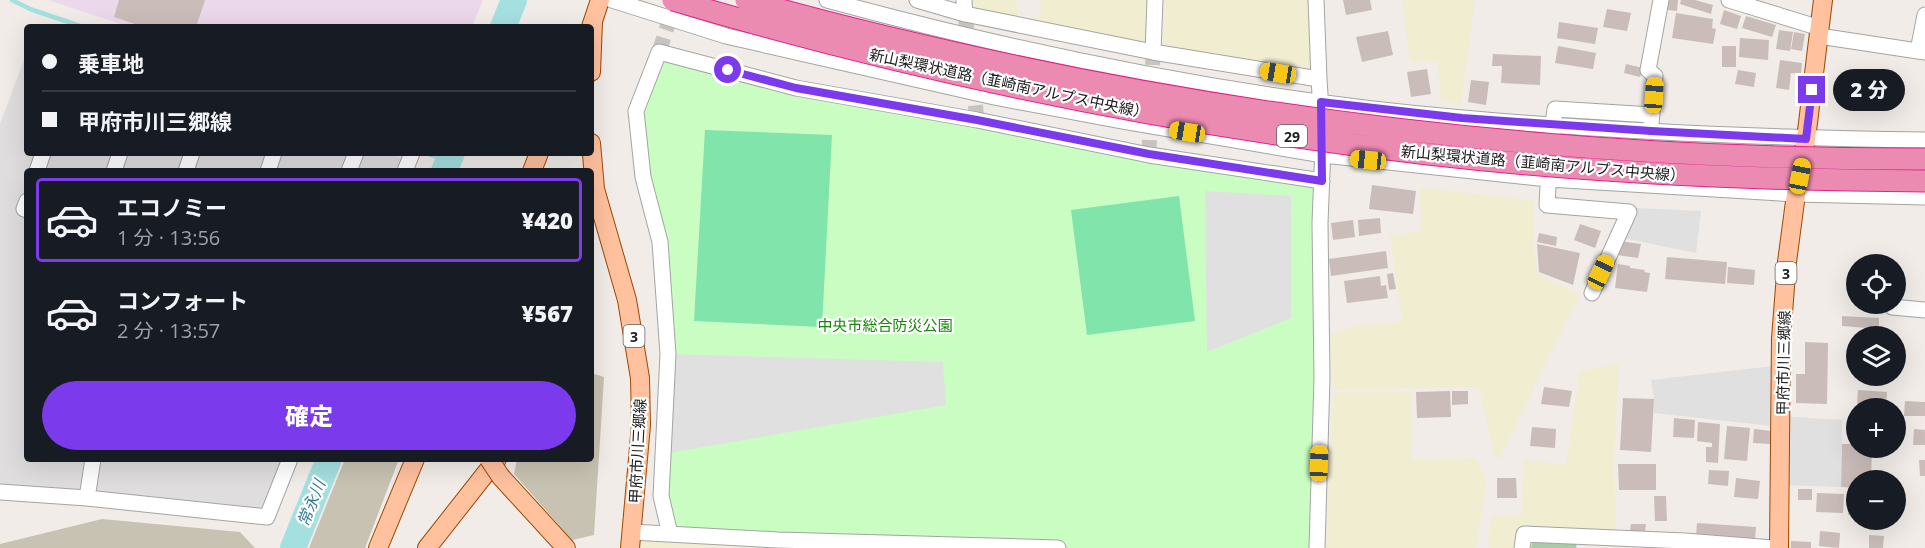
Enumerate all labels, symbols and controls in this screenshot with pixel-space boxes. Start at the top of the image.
street label: 新山梨環状道路（韮崎南アルプス中央線） [868,44,1150,122]
text: 乗車地 [78,48,144,78]
route start [714,56,741,83]
car [1259,61,1297,85]
callout: 2 分 [1833,69,1905,111]
car [1644,76,1664,114]
route end [1798,76,1825,103]
text: 2 分 [1851,76,1887,103]
text: 甲府市川三郷線 [78,106,232,136]
car [1168,120,1206,144]
road number: 29 [1277,125,1307,147]
street label: 新山梨環状道路（韮崎南アルプス中央線） [1400,141,1686,185]
car [1349,149,1387,171]
car [1788,157,1812,195]
text: エコノミー [117,192,227,222]
icon: car [45,193,99,247]
text: ¥420 [521,205,573,235]
text: 1 分 · 13:56 [117,224,220,251]
car [1585,252,1617,292]
map controls [1846,254,1906,530]
button: locate [1846,254,1906,314]
road number: 3 [1776,262,1796,284]
text: コンフォート [117,285,248,315]
icon: car [45,286,99,340]
text: ¥567 [521,298,573,328]
street label: 甲府市川三郷線 [1772,310,1794,416]
park label: 中央市総合防災公園 [817,315,953,335]
text: 2 分 · 13:57 [117,317,220,344]
road number: 3 [624,325,644,347]
button: layers [1846,326,1906,386]
button: 確定 [42,381,576,450]
street label: 甲府市川三郷線 [624,398,650,504]
button: + [1846,398,1906,458]
car [1309,445,1329,481]
button: − [1846,470,1906,530]
water label: 常永川 [292,475,331,529]

